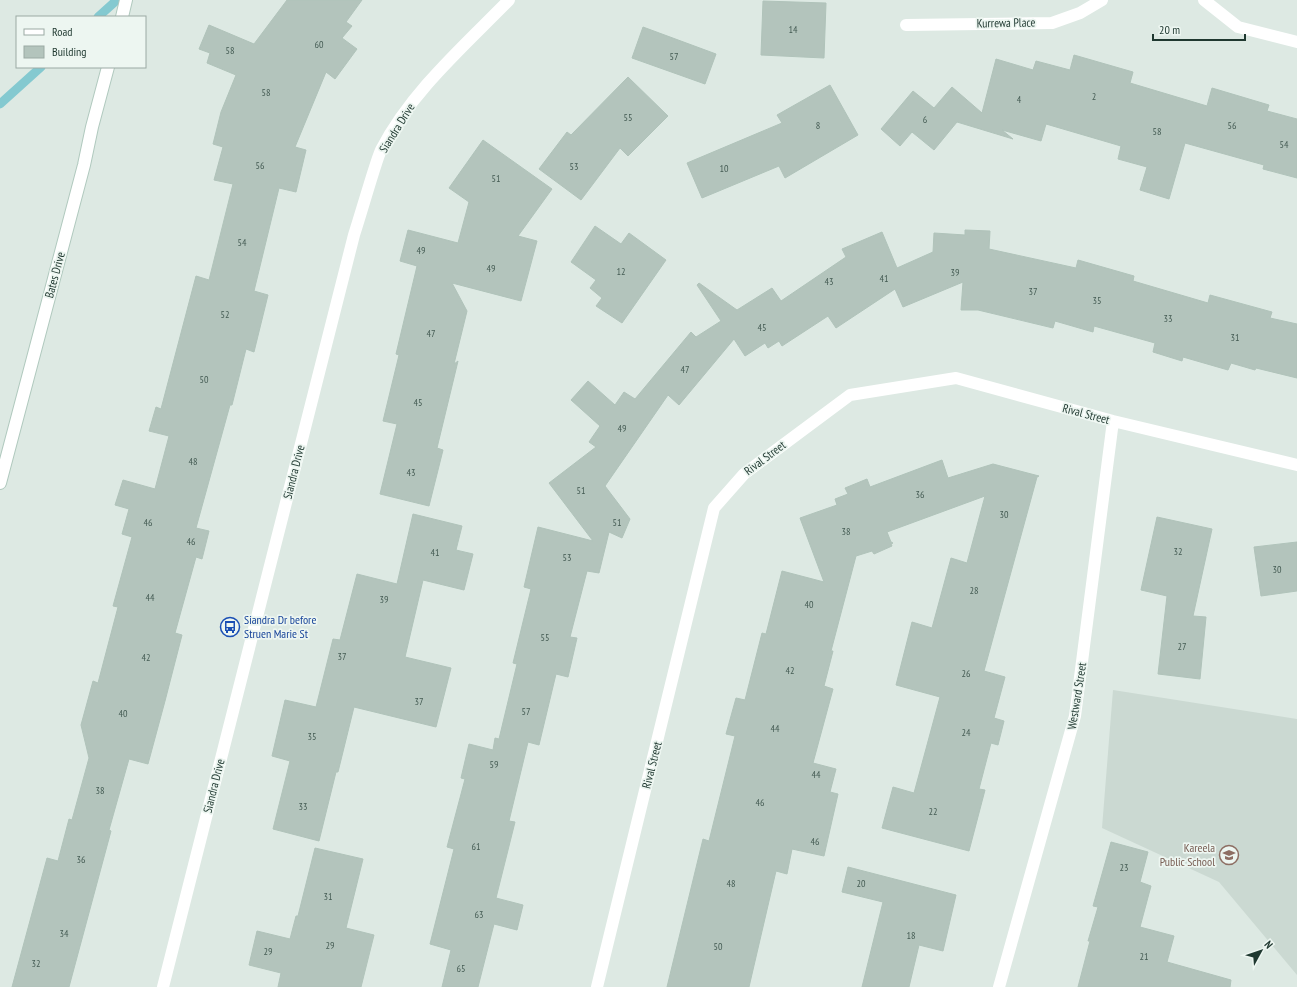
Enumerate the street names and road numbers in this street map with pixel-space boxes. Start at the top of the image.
street label: Kurrewa Place [976,14,1036,31]
street label: Siandra Drive [376,100,418,155]
street label: Bates Drive [41,250,68,300]
street label: Rival Street [1061,400,1112,427]
street label: Rival Street [741,437,789,478]
street label: Siandra Drive [280,443,308,501]
street label: Westward Street [1064,661,1089,731]
street label: Rival Street [638,739,665,790]
street label: Siandra Drive [200,757,228,815]

